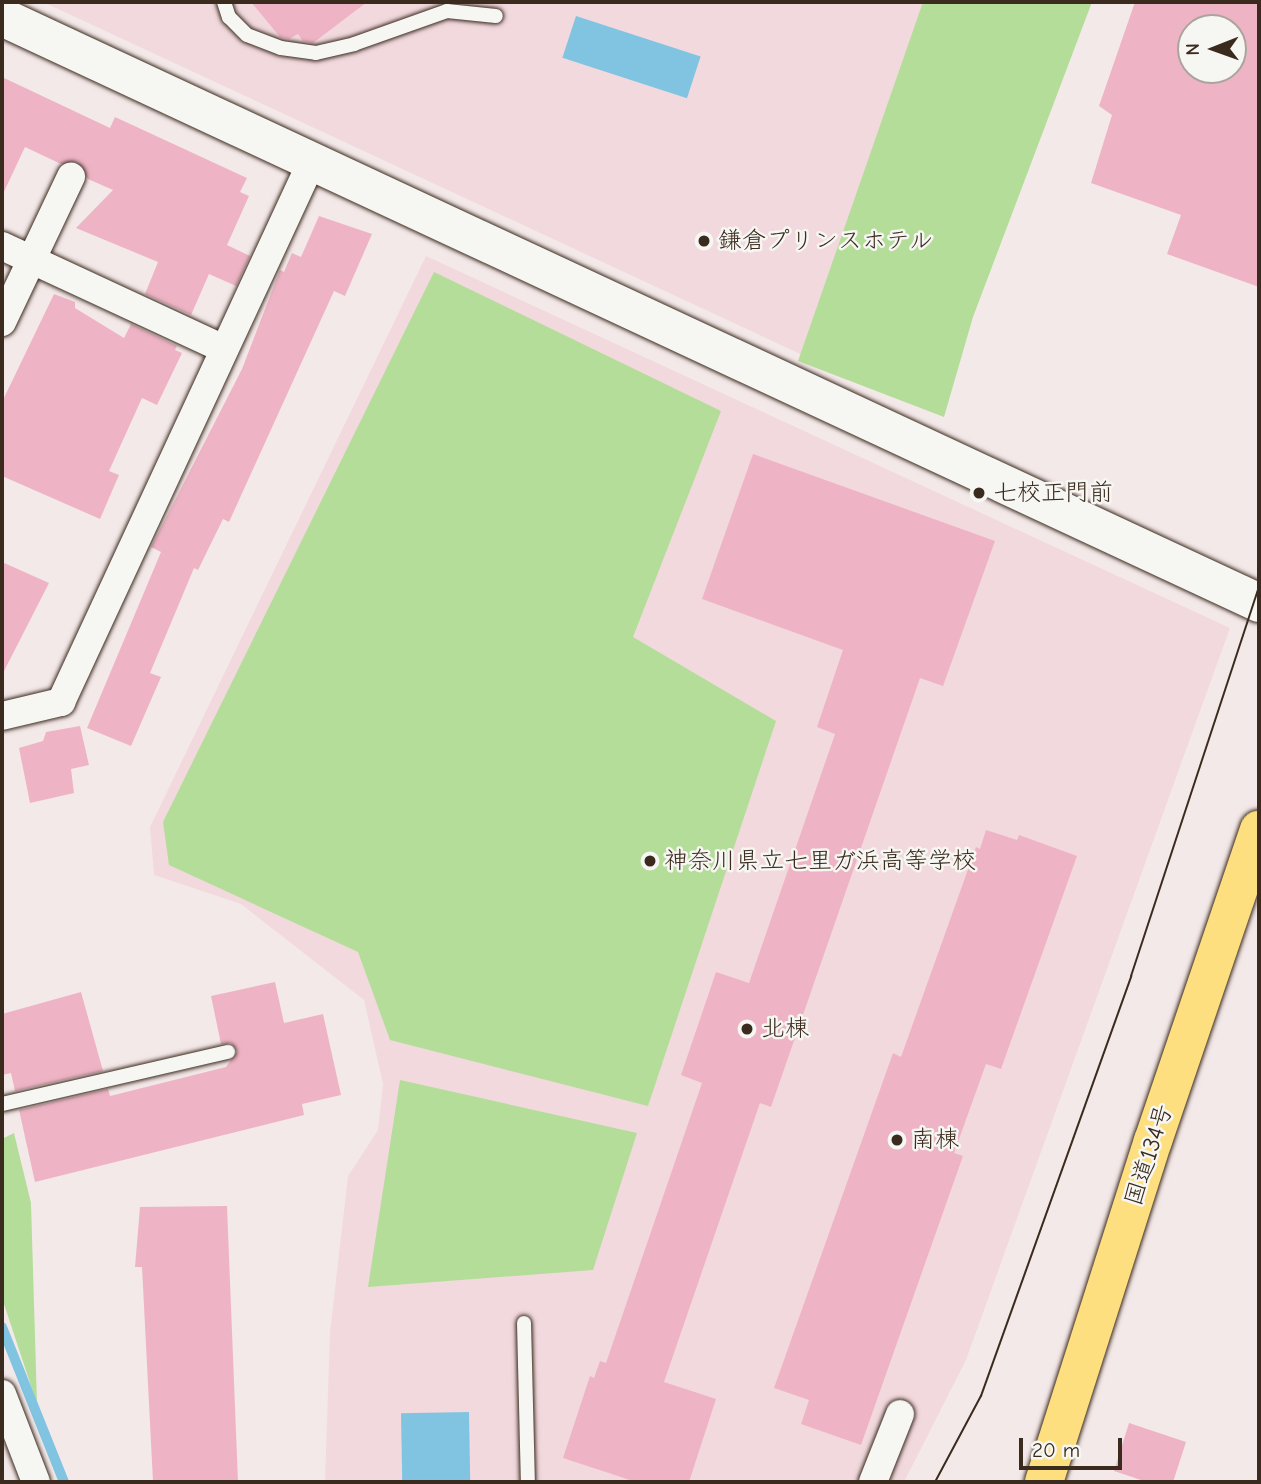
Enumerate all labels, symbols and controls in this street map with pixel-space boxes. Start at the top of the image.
north arrow [1177,14,1247,84]
text: N [1182,43,1204,56]
place label: 鎌倉プリンスホテル [718,227,934,255]
marker: 鎌倉プリンスホテル [696,233,712,249]
place label: 七校正門前 [993,479,1113,507]
marker: 七校正門前 [971,485,987,501]
place label: 神奈川県立七里ガ浜高等学校 [664,847,976,875]
marker: 神奈川県立七里ガ浜高等学校 [642,853,658,869]
place label: 北棟 [761,1015,809,1043]
marker: 北棟 [739,1021,755,1037]
street label: 国道134号 [1119,1100,1179,1210]
place label: 南棟 [911,1126,959,1154]
marker: 南棟 [889,1132,905,1148]
scale bar [1023,1424,1126,1468]
text: 20 m [1032,1438,1080,1462]

